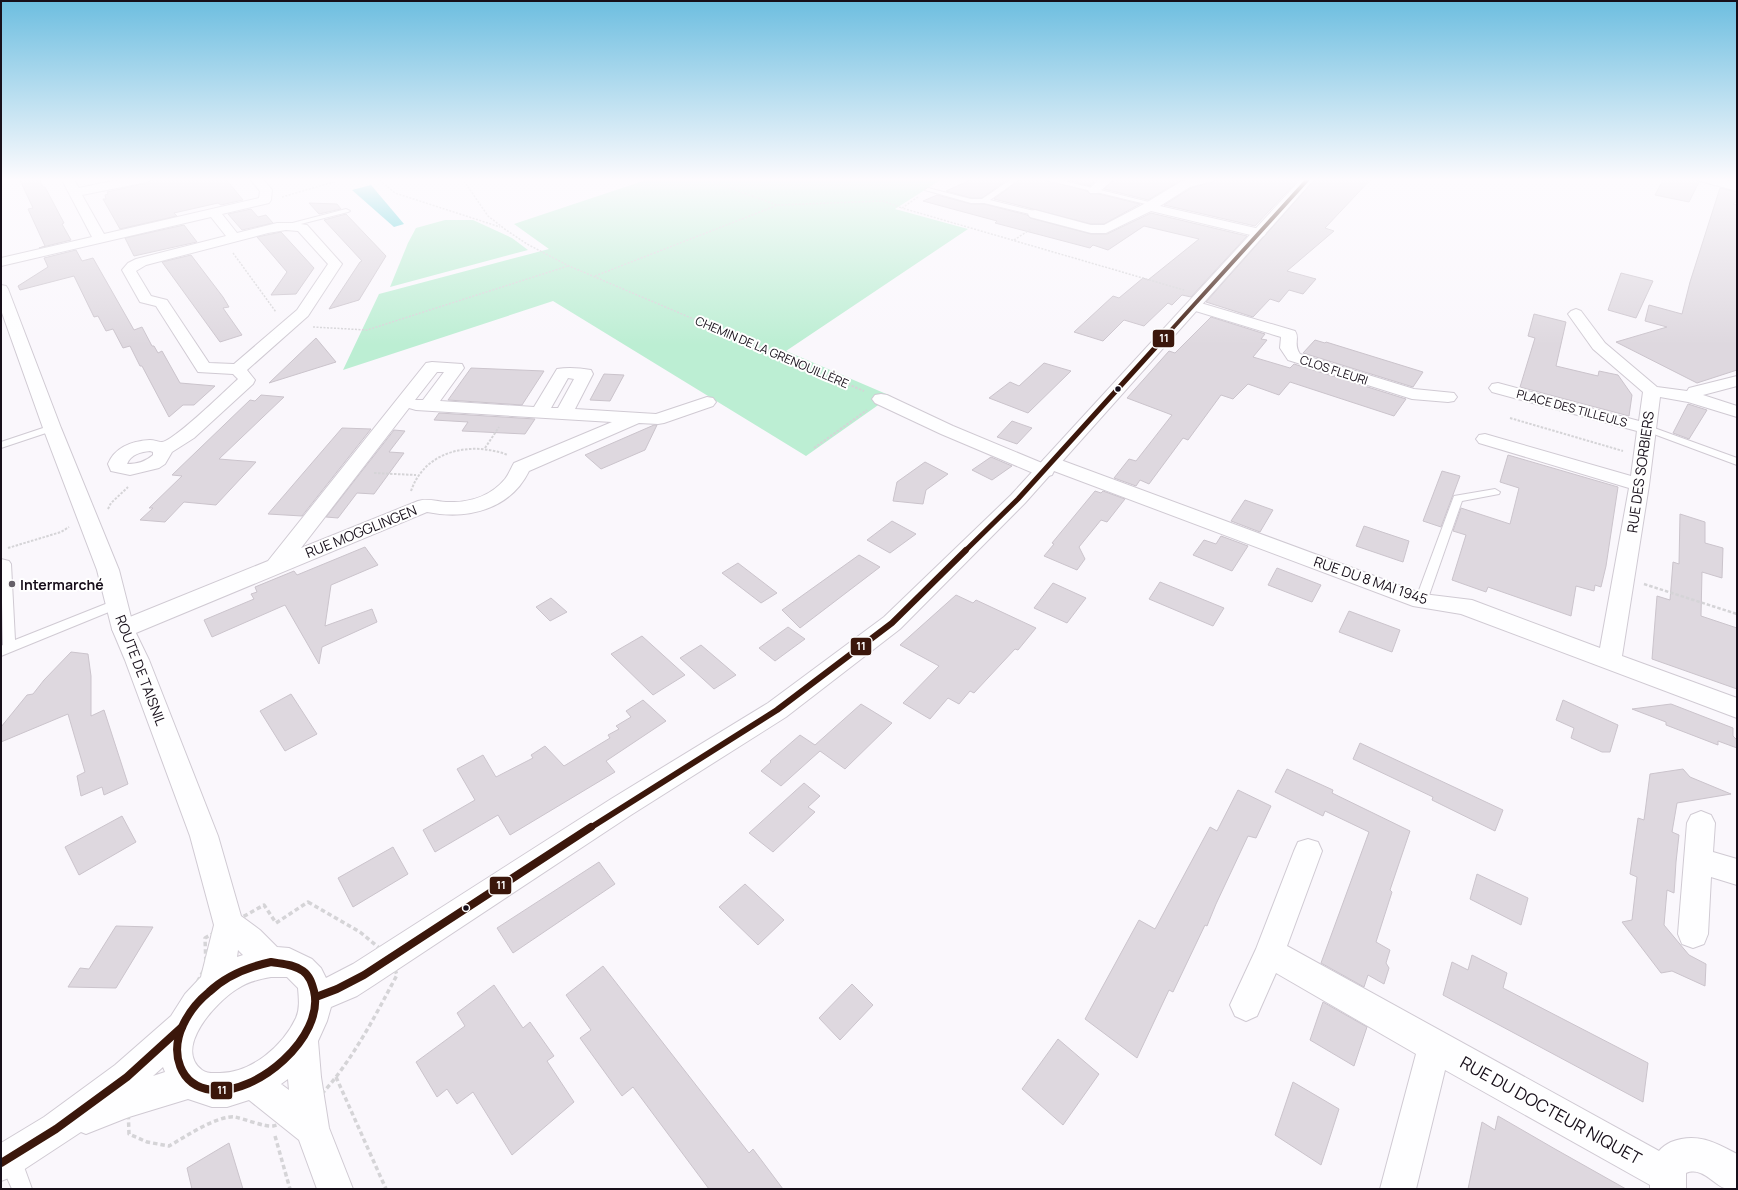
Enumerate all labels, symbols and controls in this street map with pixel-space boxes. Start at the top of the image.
street label: CHEMIN DE LA GRENOUILLÈRE [693,312,851,392]
line badge: 11 [1152,329,1175,348]
text: 11 [1159,330,1169,345]
street label: CLOS FLEURI [1298,351,1370,389]
unlabelled marker [1113,384,1123,394]
street label: PLACE DES TILLEULS [1515,385,1629,431]
street label: RUE DES SORBIERS [1622,410,1658,534]
street label: RUE MOGGLINGEN [302,500,420,562]
street label: RUE DU 8 MAI 1945 [1311,552,1431,608]
place label: Intermarché [20,575,104,594]
marker: Intermarché [7,579,17,589]
street label: ROUTE DE TAISNIL [111,612,171,728]
line badge: 11 [850,637,872,656]
text: 11 [856,638,866,653]
line badge: 11 [489,876,512,895]
text: 11 [496,877,506,892]
unlabelled marker [461,903,471,913]
street label: RUE DU DOCTEUR NIQUET [1456,1051,1646,1169]
line badge: 11 [210,1081,233,1100]
text: 11 [217,1082,227,1097]

